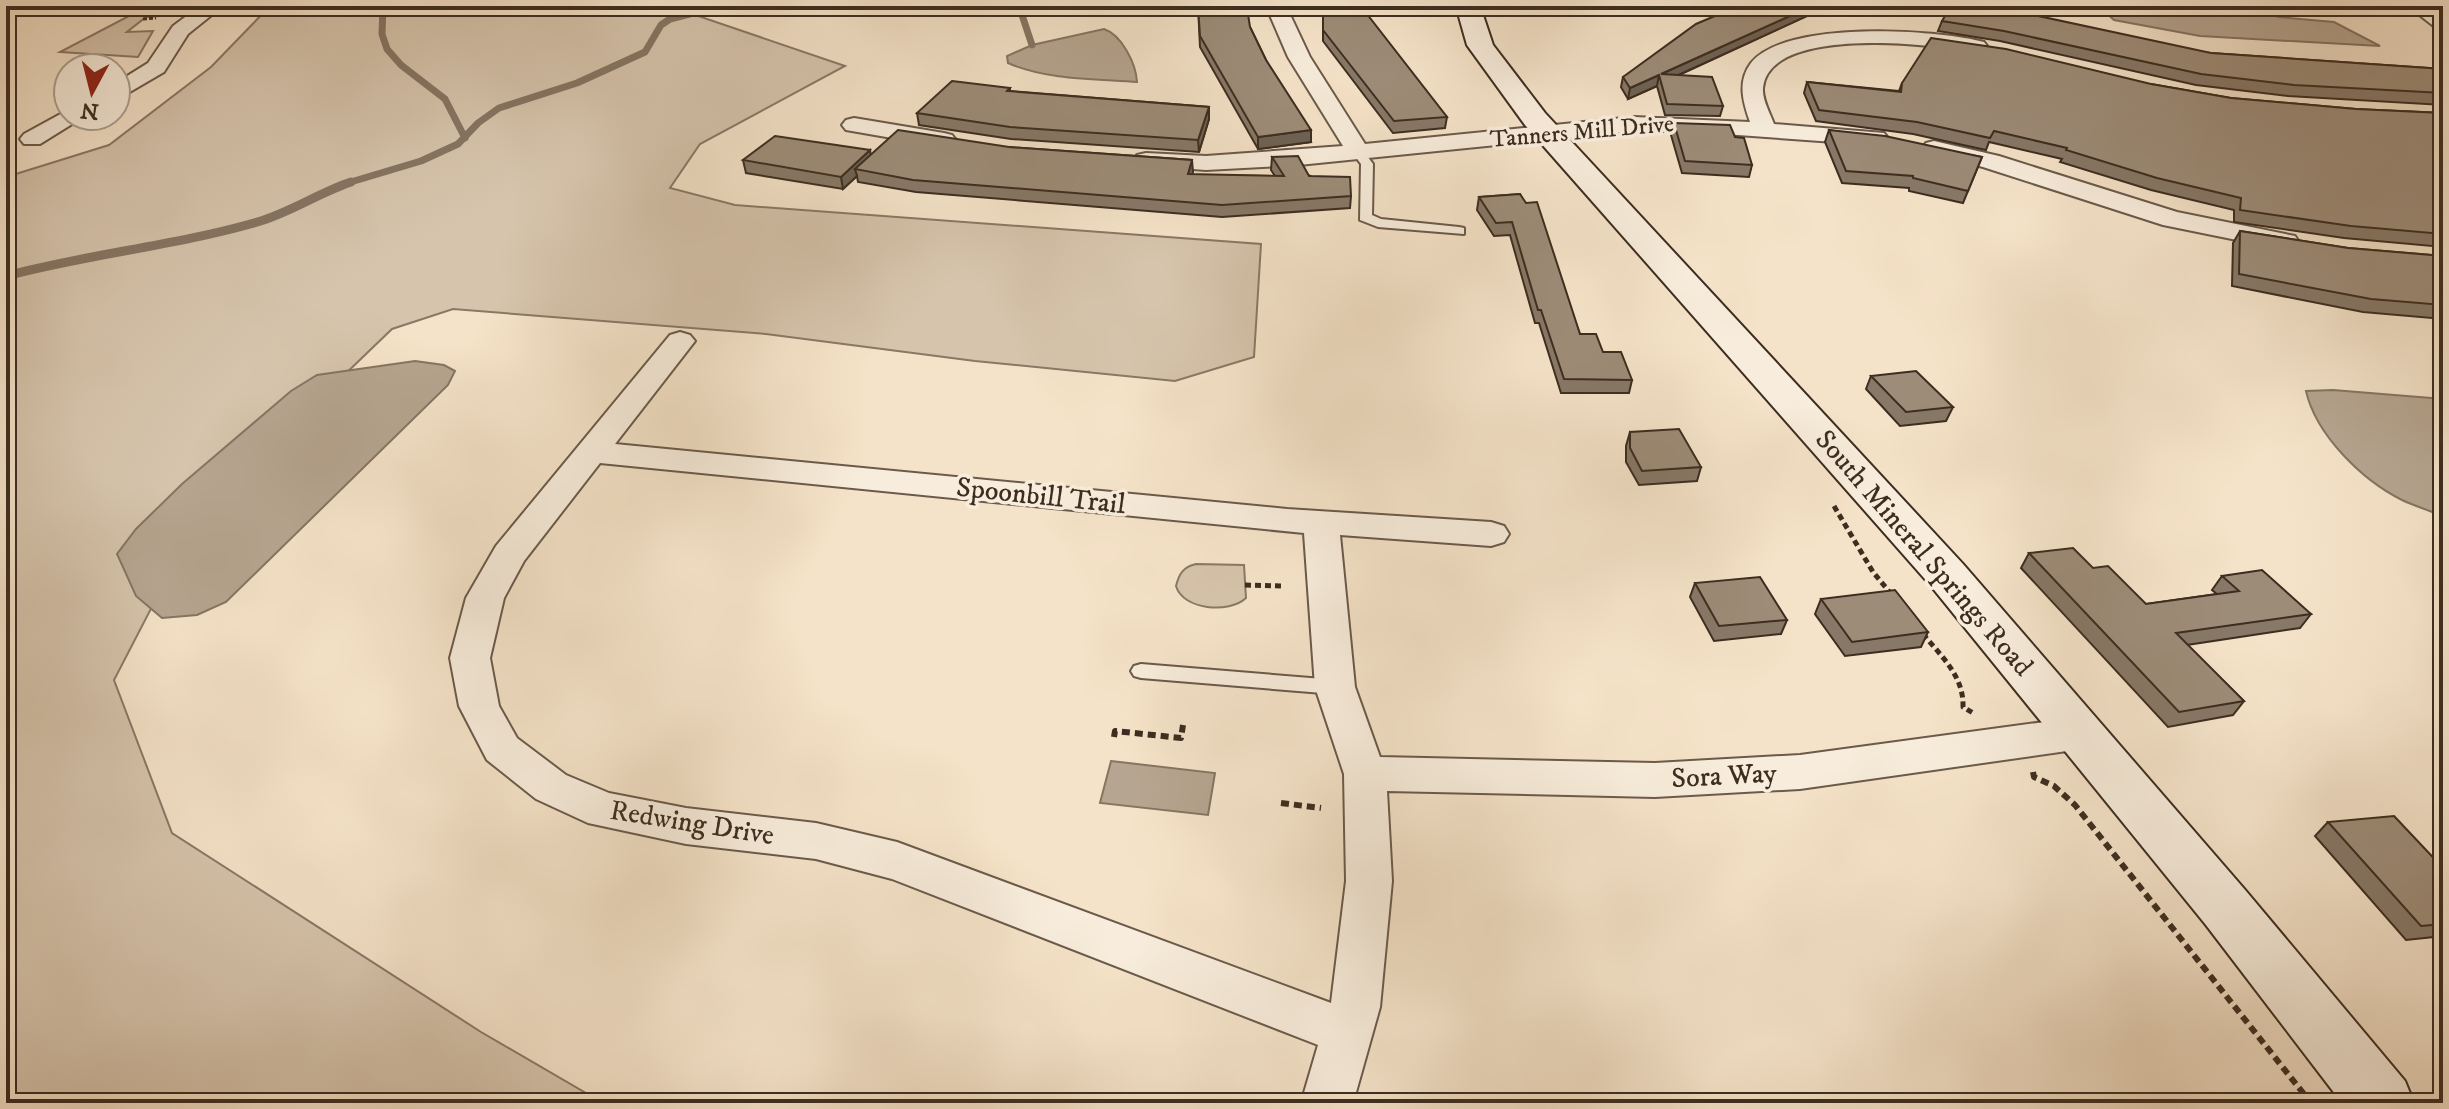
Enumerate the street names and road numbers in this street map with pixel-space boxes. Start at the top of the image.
street label: Tanners Mill Drive [1489,109,1675,155]
street label: South Mineral Springs Road [1807,423,2041,683]
street label: Spoonbill Trail [955,470,1128,522]
street label: Sora Way [1670,756,1778,796]
street label: Redwing Drive [607,793,777,853]

